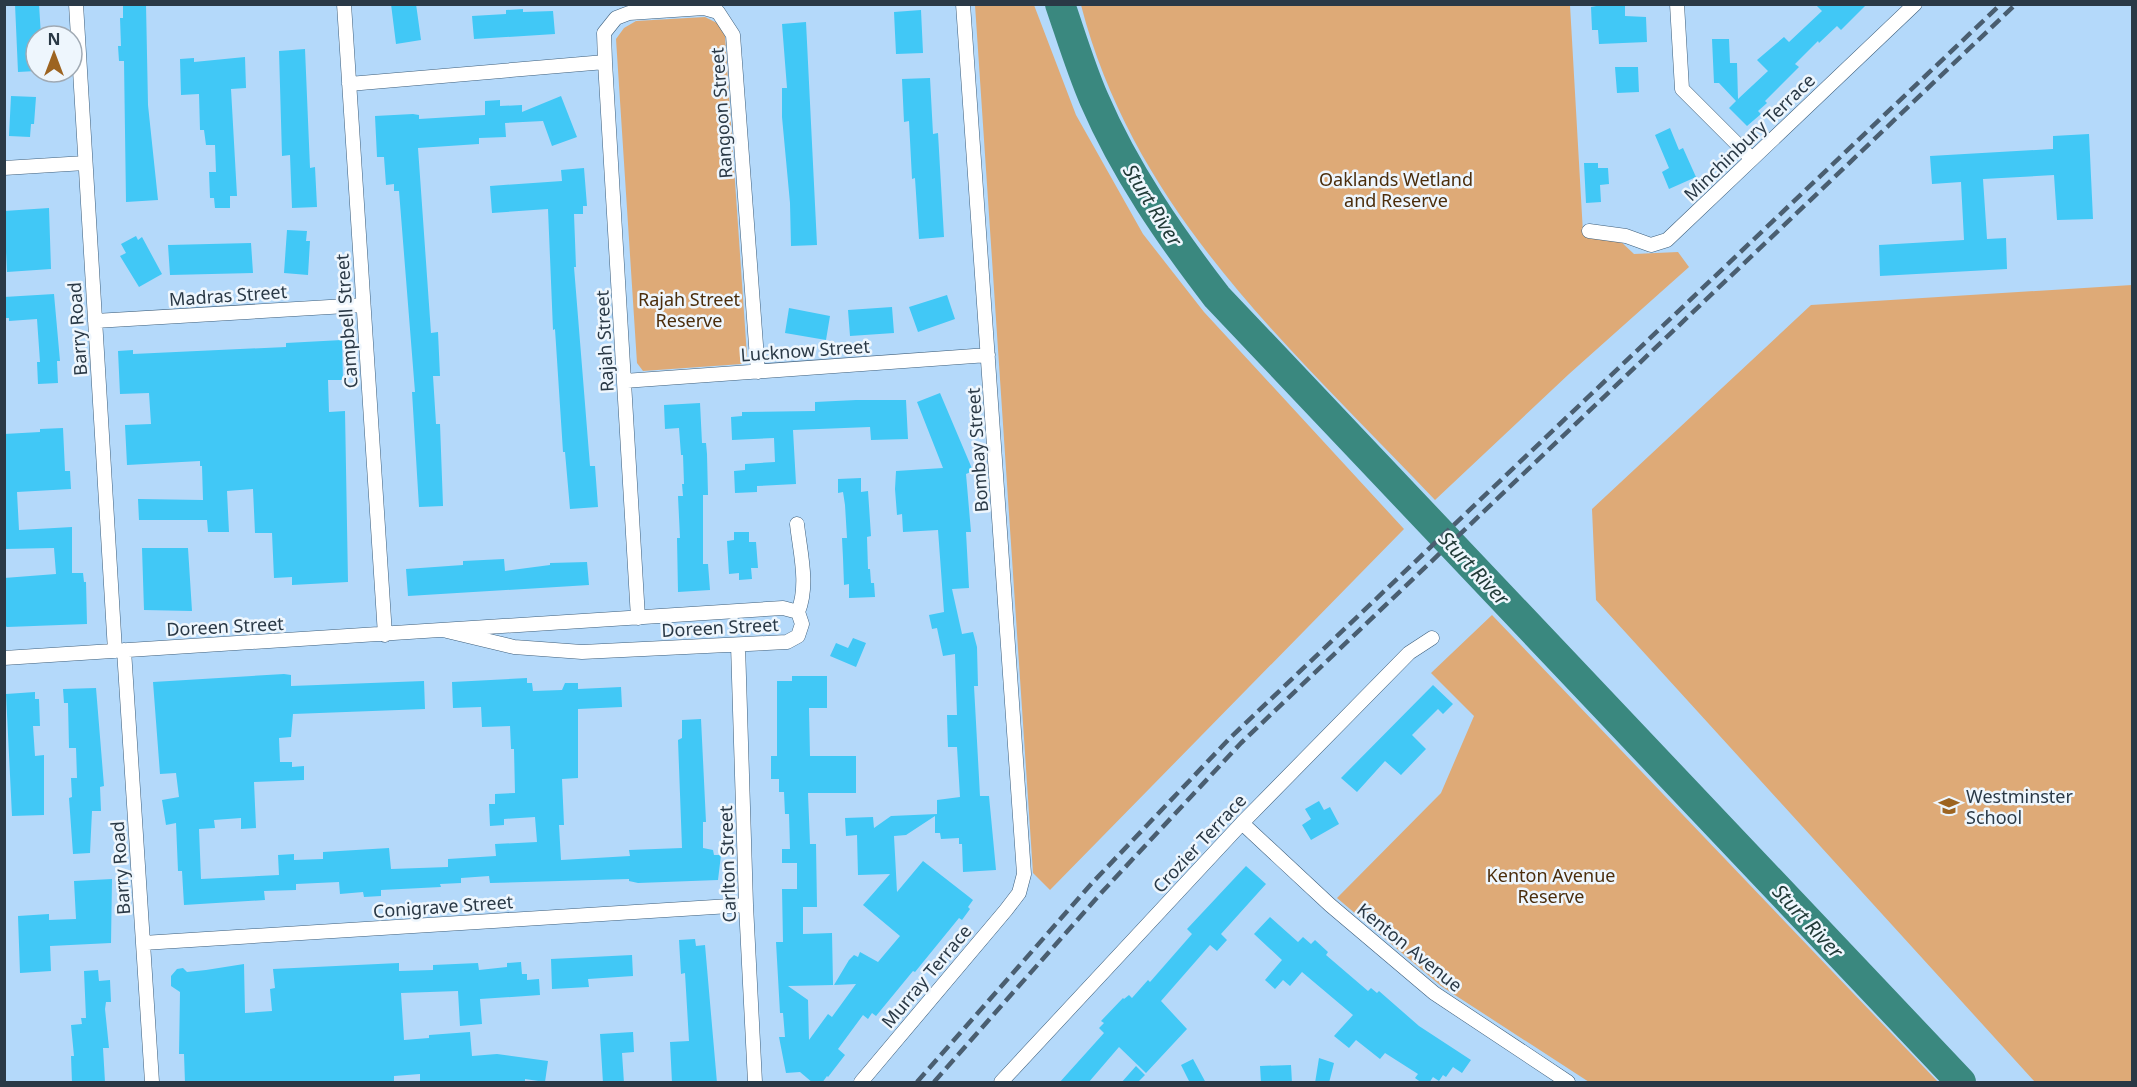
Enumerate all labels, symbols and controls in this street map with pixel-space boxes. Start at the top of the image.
north arrow [24,24,84,84]
text: N [47,28,61,50]
street label: Rangoon Street [704,46,738,179]
street label: Minchinbury Terrace [1678,68,1820,206]
water label: Sturt River [1117,159,1189,252]
park label: Oaklands Wetland and Reserve [1319,167,1473,212]
street label: Campbell Street [329,252,363,389]
street label: Madras Street [168,279,288,311]
street label: Barry Road [62,281,92,377]
park label: Rajah Street Reserve [638,287,741,332]
street label: Rajah Street [589,289,619,393]
street label: Lucknow Street [740,333,871,366]
street label: Bombay Street [961,386,993,513]
water label: Sturt River [1433,525,1516,612]
street label: Doreen Street [166,611,285,641]
street label: Doreen Street [661,612,780,642]
place label: Westminster School [1966,784,2074,829]
street label: Crozier Terrace [1147,788,1251,898]
school or university icon: Westminster School [1937,794,1961,818]
street label: Carlton Street [713,805,741,923]
street label: Barry Road [105,820,135,916]
park label: Kenton Avenue Reserve [1487,863,1615,908]
water label: Sturt River [1767,878,1850,965]
street label: Conigrave Street [372,889,514,923]
street label: Kenton Avenue [1352,897,1468,997]
street label: Murray Terrace [876,919,976,1033]

